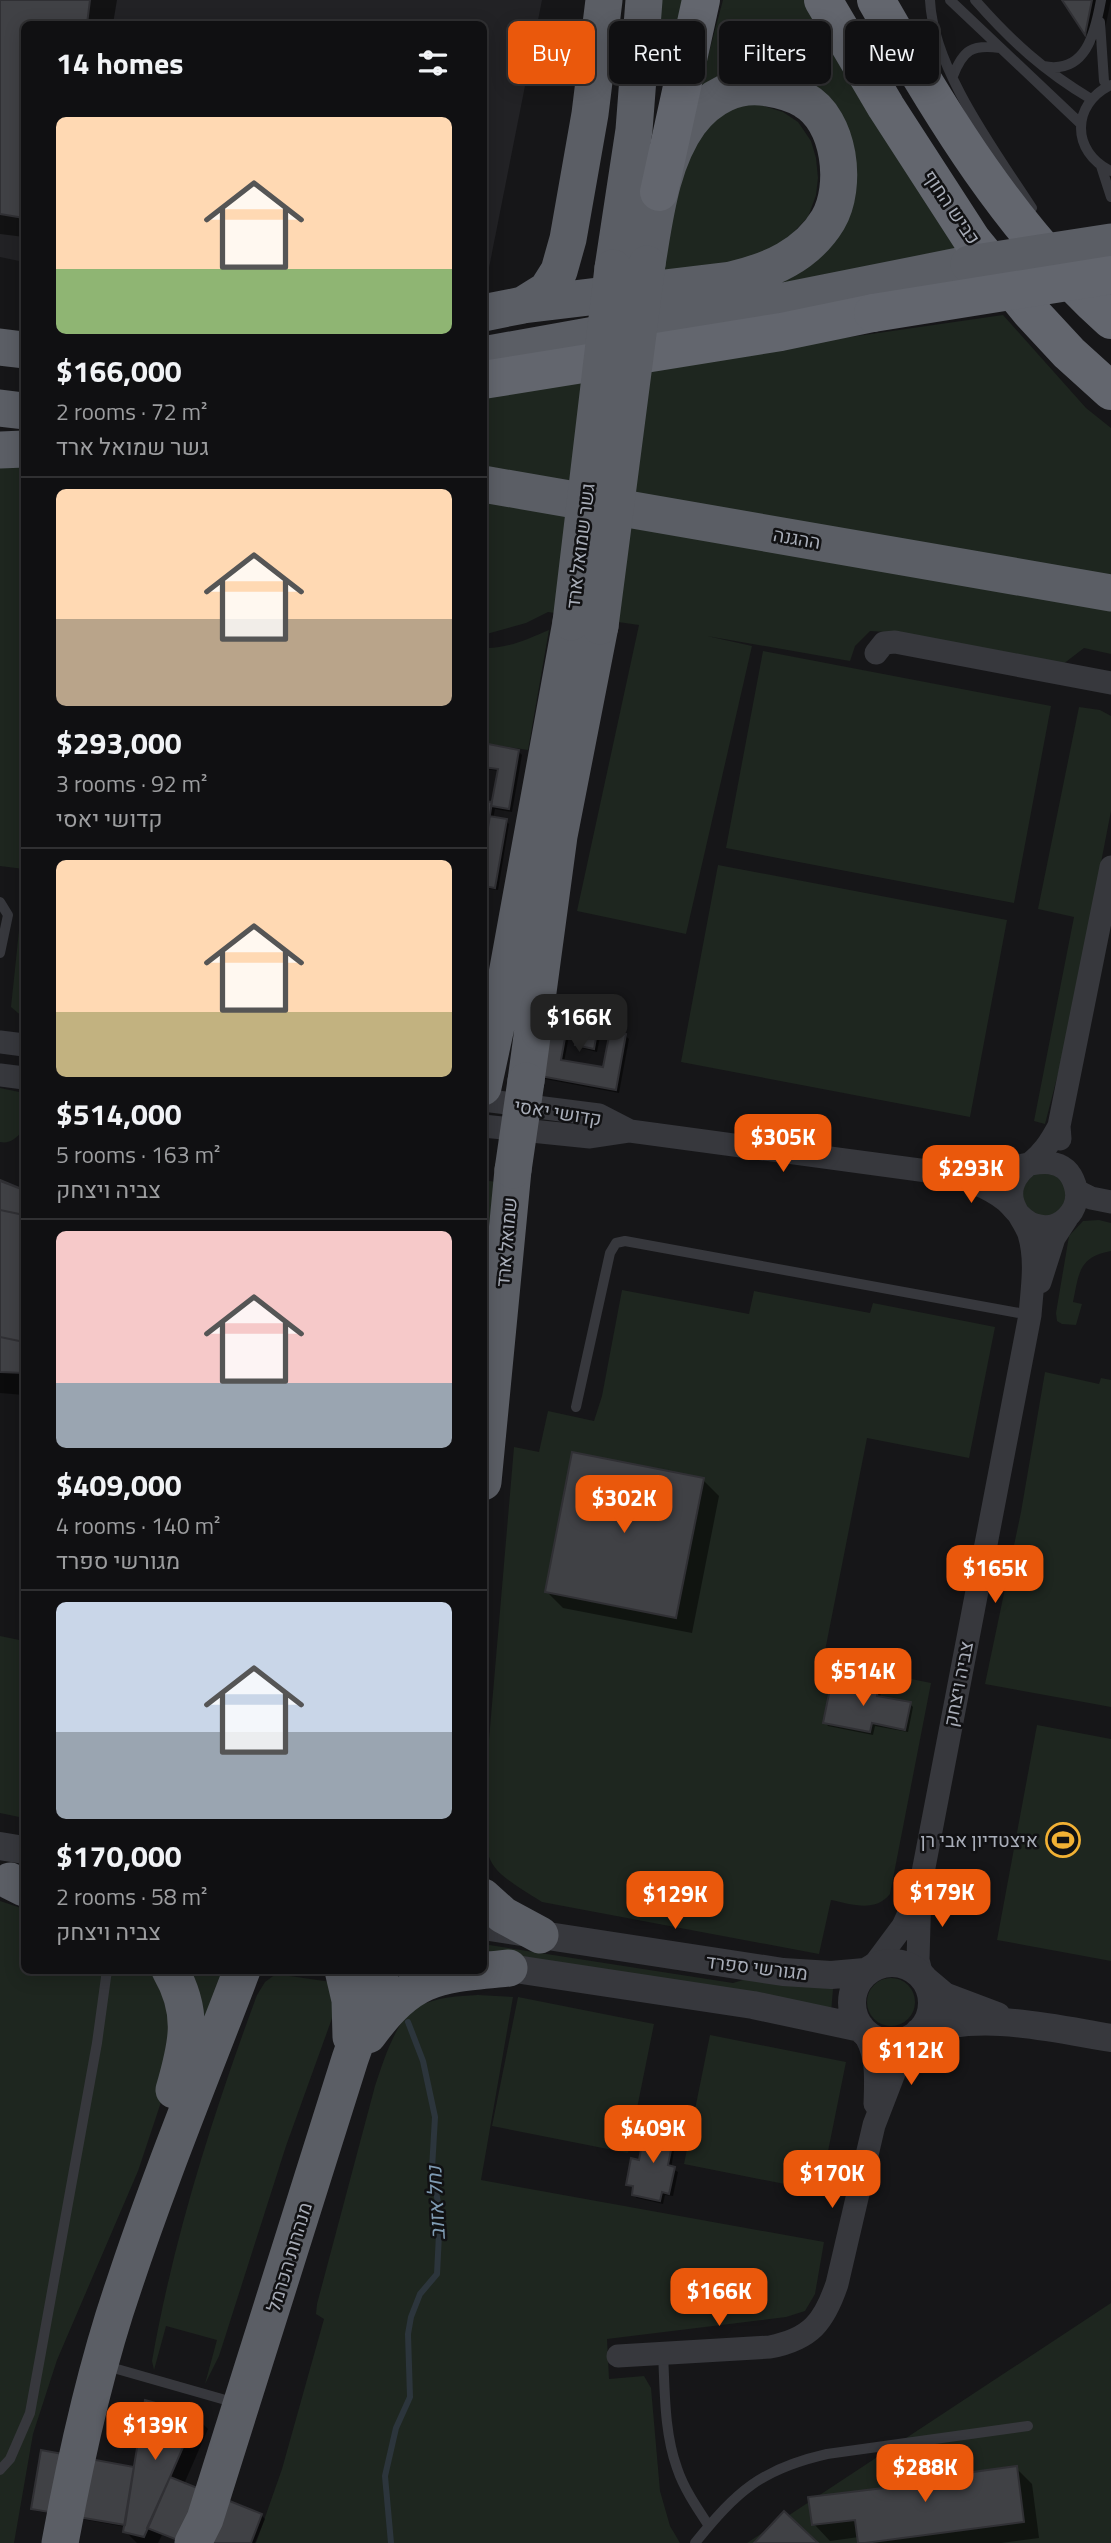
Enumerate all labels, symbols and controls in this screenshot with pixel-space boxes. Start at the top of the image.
chip: Buy [508,21,595,84]
chip: Rent [609,21,705,84]
chip: Filters [719,21,831,84]
chip: New [845,21,939,84]
text: 14 homes [56,40,183,86]
icon: filters [414,44,452,82]
icon: home [191,162,317,288]
street label: כביש החוף [917,163,988,250]
text: $166,000 [56,348,182,394]
text: 2 rooms · 72 m² [56,394,207,429]
text: גשר שמואל ארד [56,429,209,464]
street label: גשר שמואל ארד [557,482,602,610]
street label: ההגנה [771,519,823,556]
icon: home [191,534,317,660]
text: $293,000 [56,720,182,766]
text: 3 rooms · 92 m² [56,766,207,801]
text: קדושי יאסי [56,801,163,836]
icon: home [191,905,317,1031]
pin: $166K [530,995,628,1054]
text: $166K [546,999,612,1034]
street label: קדושי יאסי [512,1090,604,1133]
text: $514,000 [56,1091,182,1137]
pin: $305K [734,1114,832,1174]
text: $305K [750,1119,816,1154]
text: 5 rooms · 163 m² [56,1137,220,1172]
pin: $293K [922,1146,1020,1205]
text: $293K [938,1150,1004,1185]
text: צביה ויצחק [56,1172,161,1207]
street label: שמואל ארד [487,1196,524,1288]
icon: home [191,1276,317,1402]
text: $409,000 [56,1462,182,1508]
pin: $302K [575,1476,673,1535]
text: $302K [591,1480,657,1515]
text: 4 rooms · 140 m² [56,1508,220,1543]
text: מגורשי ספרד [56,1543,180,1578]
pin: $165K [946,1546,1044,1605]
text: $165K [962,1550,1028,1585]
street label: צביה ויצחק [935,1639,980,1729]
icon: home [191,1647,317,1773]
pin: $514K [814,1648,912,1708]
text: $514K [830,1653,896,1688]
sports icon: איצטדיון אבי רן [1044,1821,1082,1859]
place label: איצטדיון אבי רן [920,1825,1038,1854]
text: $170,000 [56,1833,182,1879]
pin: $179K [893,1870,991,1929]
pin: $129K [626,1871,724,1931]
text: $179K [909,1874,975,1909]
text: $129K [642,1876,708,1911]
text: 2 rooms · 58 m² [56,1879,207,1914]
text: צביה ויצחק [56,1914,161,1949]
street label: מגורשי ספרד [704,1946,810,1987]
pin: $112K [862,2028,960,2087]
text: $112K [878,2032,944,2067]
pin: $409K [604,2106,702,2165]
text: $409K [620,2110,686,2145]
pin: $170K [783,2150,881,2210]
text: $170K [799,2155,865,2190]
water label: נחל אזוב [417,2164,453,2241]
street label: מנהרות הכרמל [258,2198,319,2315]
pin: $166K [670,2268,768,2328]
text: $166K [686,2273,752,2308]
pin: $139K [106,2402,204,2462]
text: $139K [122,2407,188,2442]
pin: $288K [876,2444,974,2504]
text: $288K [892,2449,958,2484]

